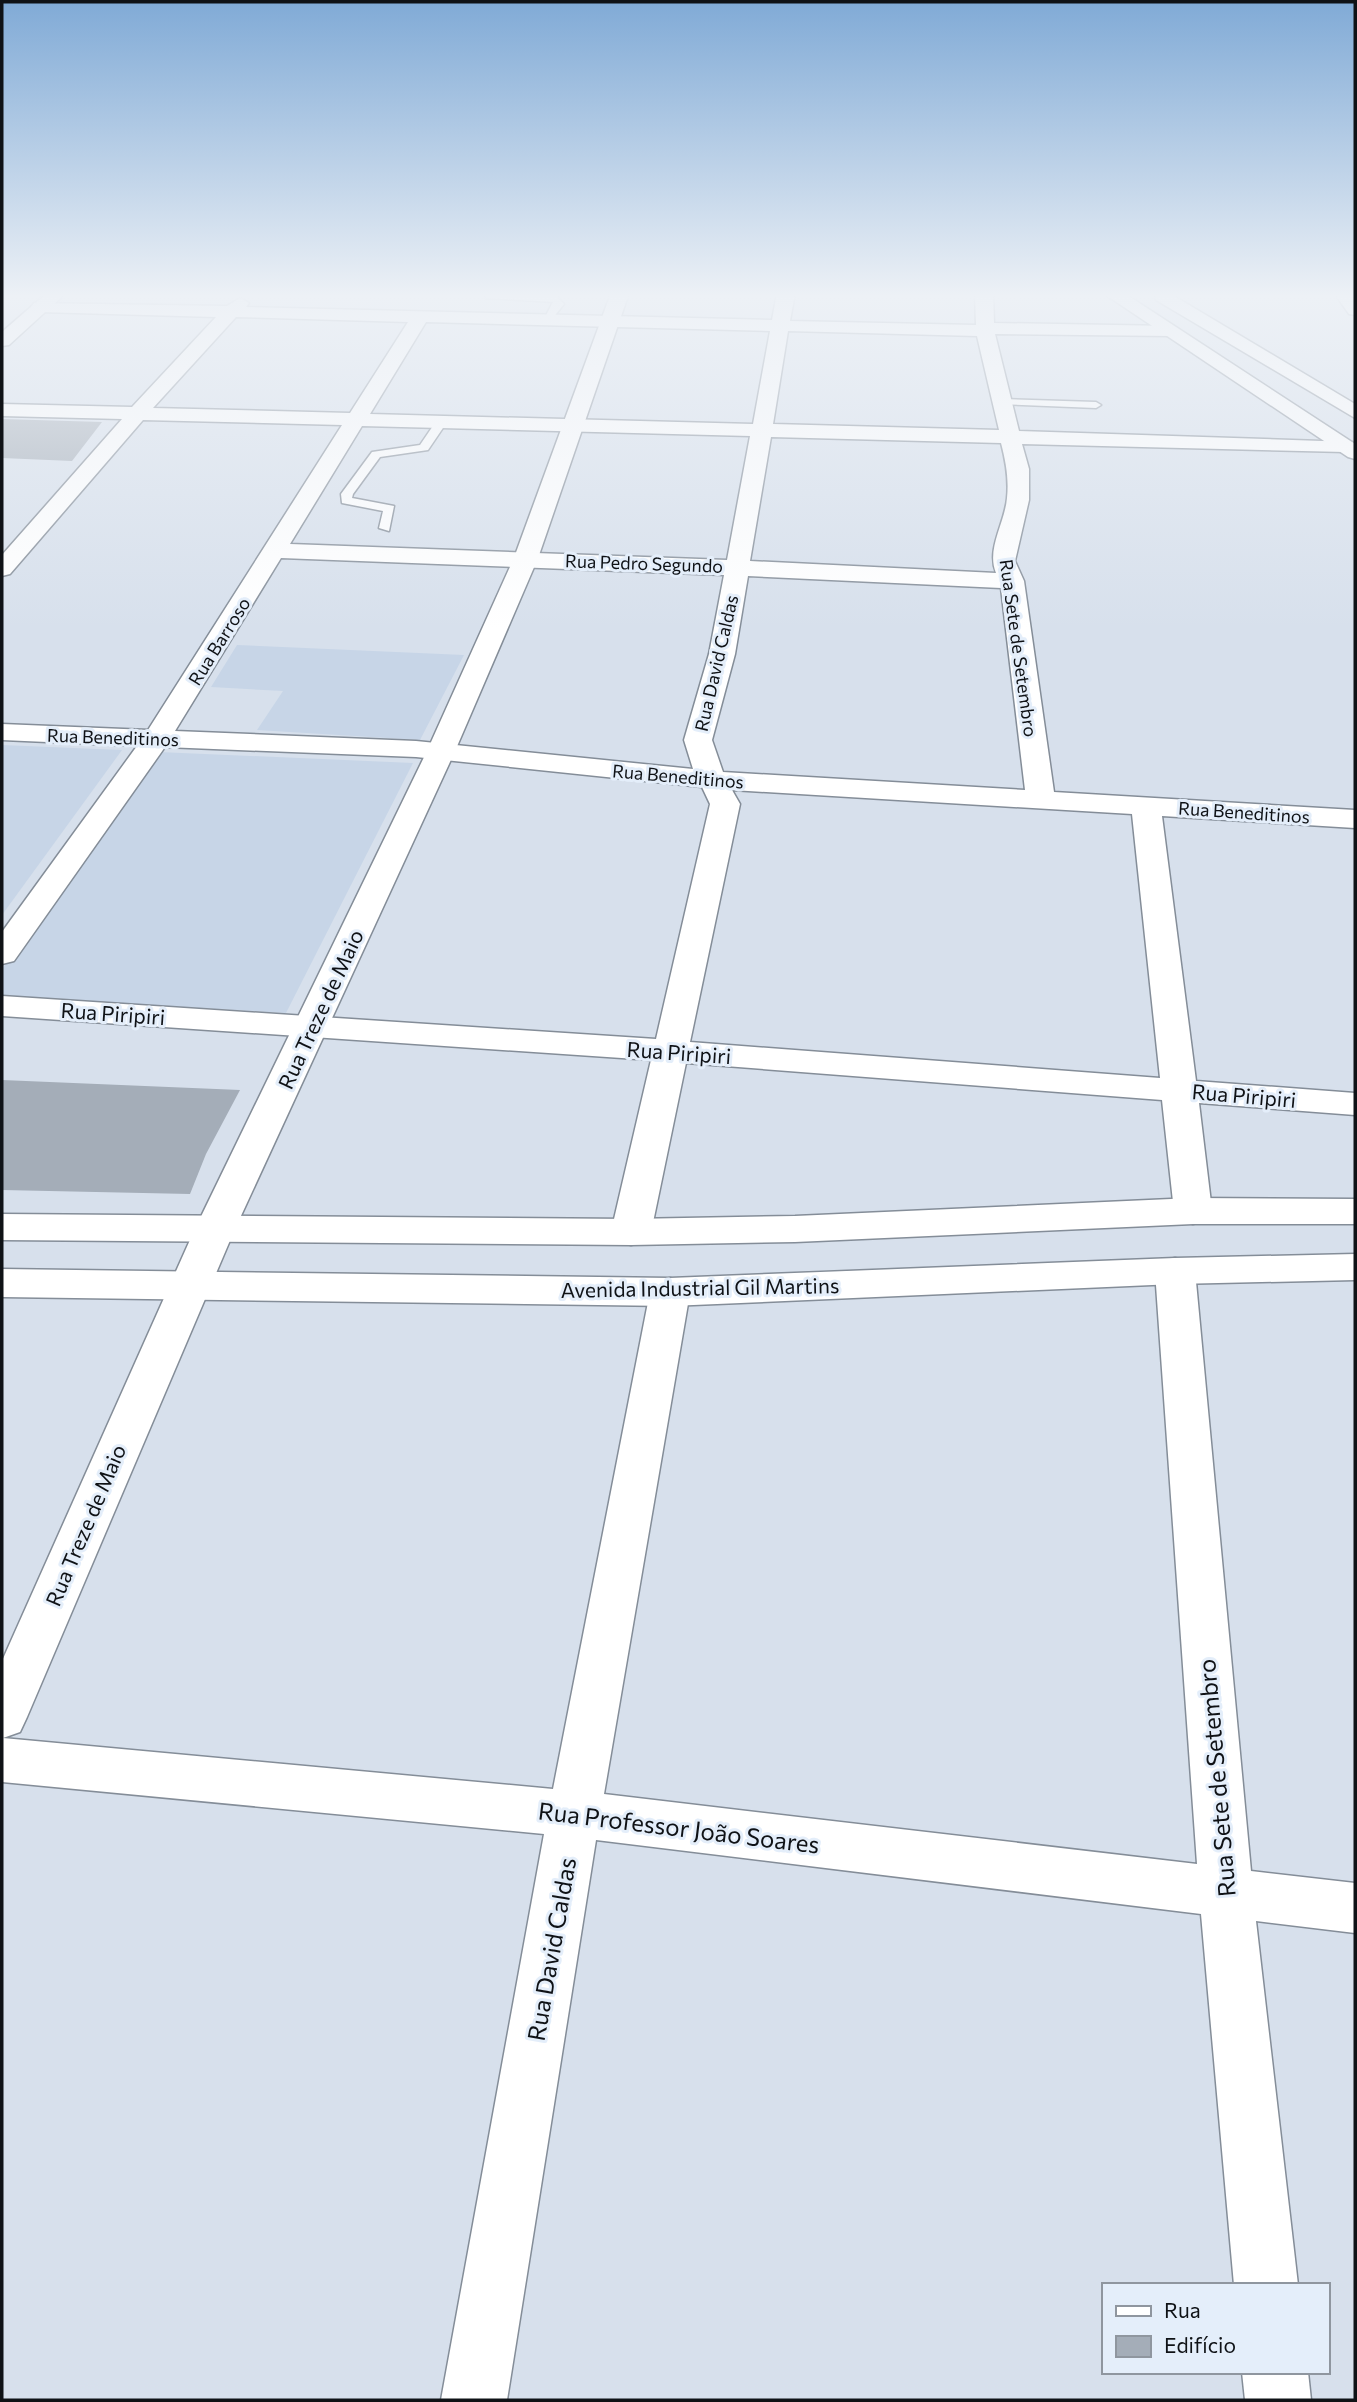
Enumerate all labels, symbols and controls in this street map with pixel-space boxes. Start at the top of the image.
street label: Rua Pedro Segundo [565,549,723,577]
street label: Rua Sete de Setembro [996,558,1042,738]
street label: Rua Barroso [183,593,255,689]
street label: Rua David Caldas [690,593,742,733]
street label: Rua Beneditinos [47,724,179,750]
street label: Rua Beneditinos [611,759,745,793]
street label: Rua Beneditinos [1177,796,1311,828]
street label: Rua Treze de Maio [272,925,368,1093]
street label: Rua Piripiri [60,997,166,1029]
street label: Rua Piripiri [626,1036,732,1068]
street label: Rua Piripiri [1191,1078,1297,1112]
street label: Avenida Industrial Gil Martins [560,1272,840,1302]
street label: Rua Treze de Maio [40,1440,130,1610]
street label: Rua Sete de Setembro [1191,1658,1241,1898]
street label: Rua Professor João Soares [537,1795,821,1859]
street label: Rua David Caldas [521,1855,581,2043]
legend [1102,2283,1329,2374]
text: Rua [1164,2297,1201,2322]
text: Edifício [1164,2332,1236,2357]

